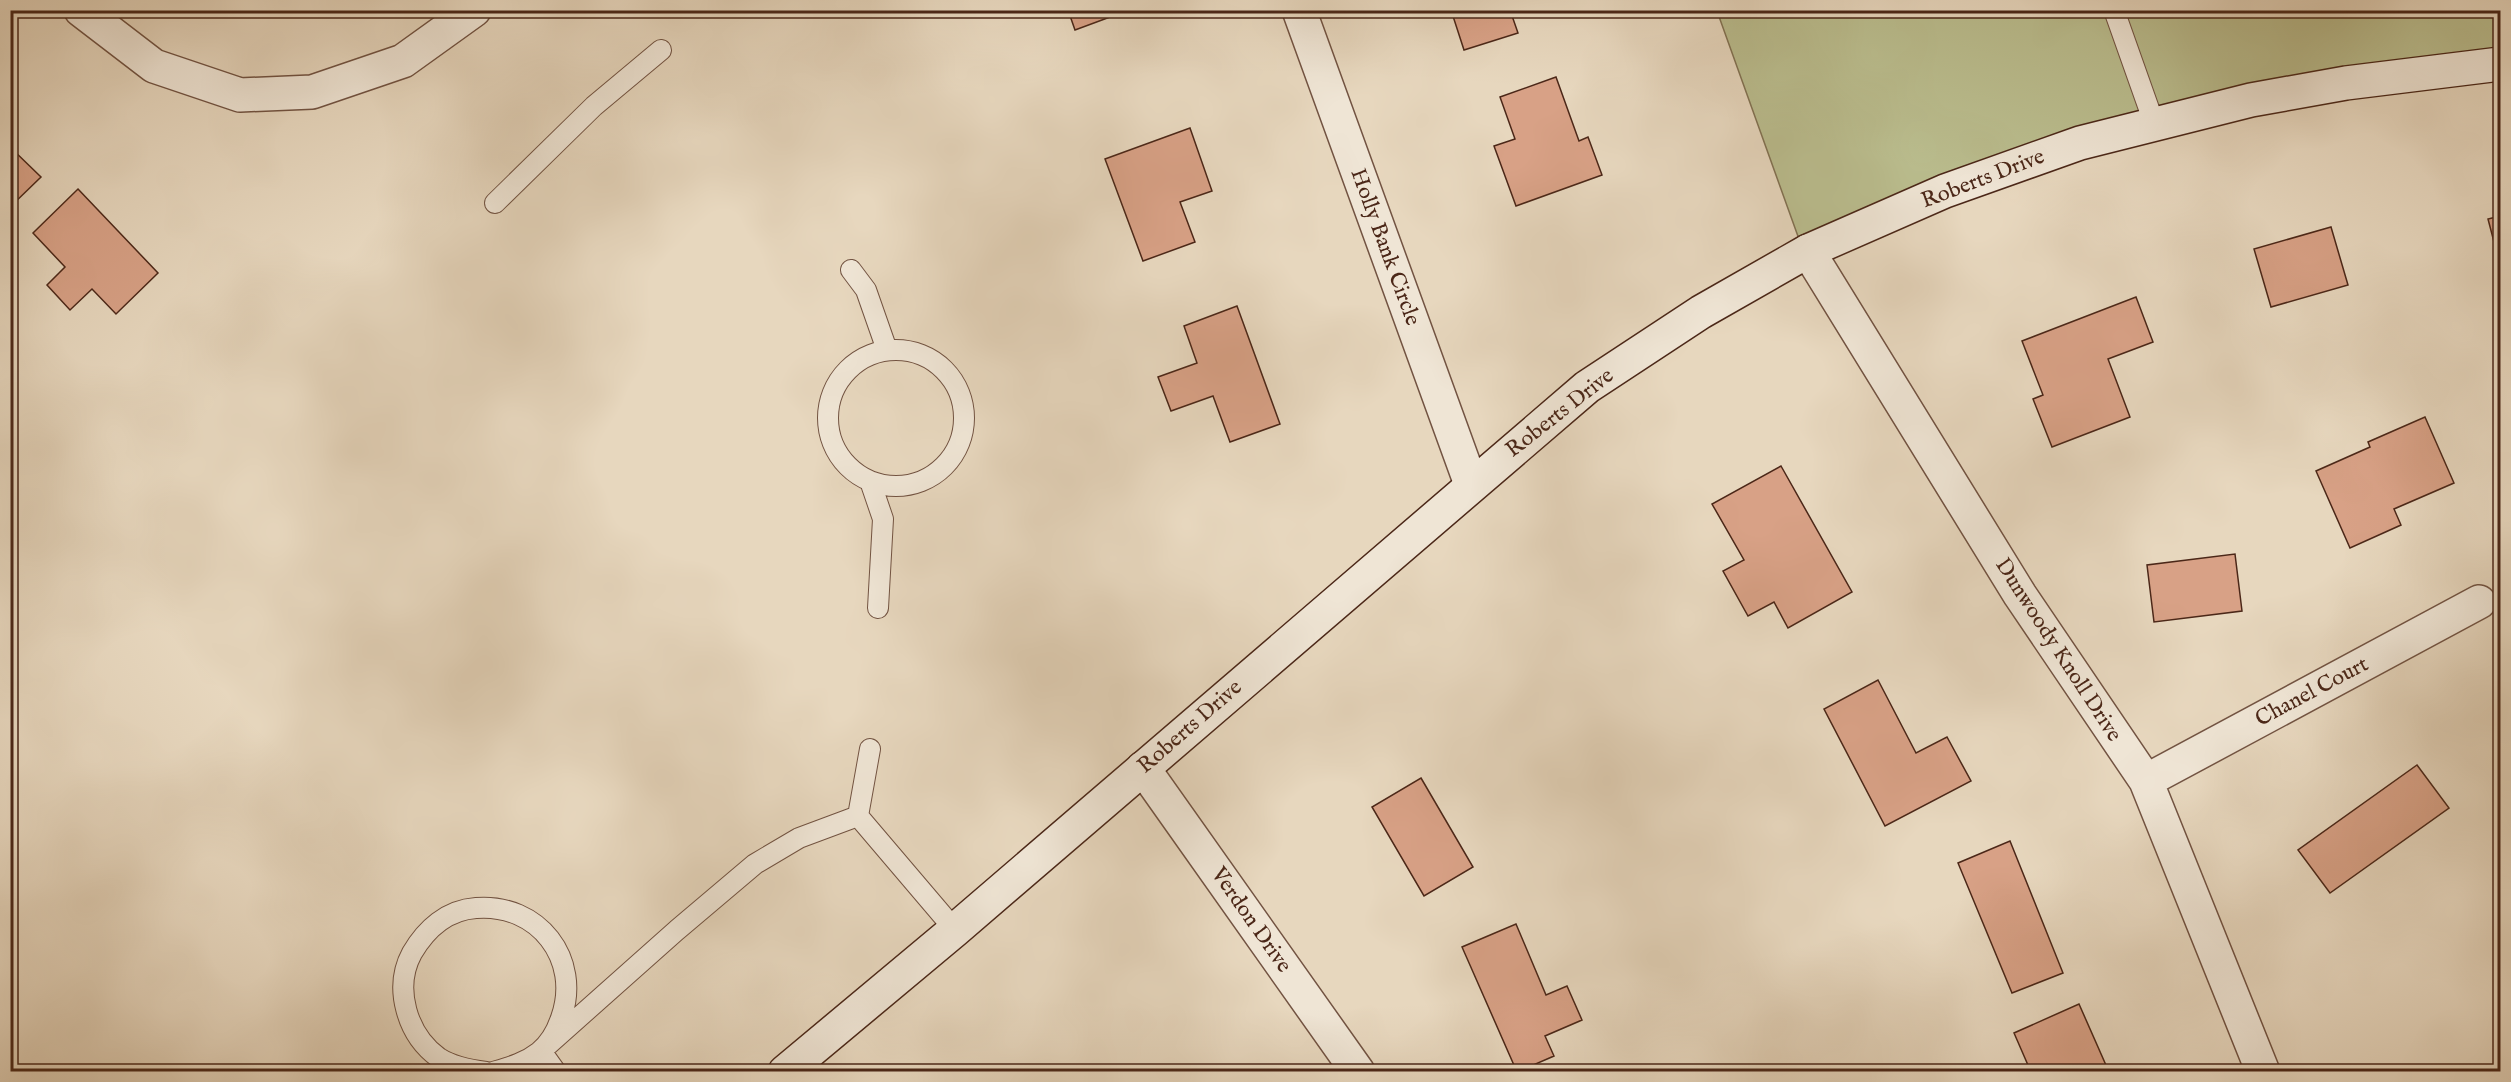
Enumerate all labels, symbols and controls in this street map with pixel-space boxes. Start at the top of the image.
street label: Roberts Drive [1917,143,2049,215]
street label: Holly Bank Circle [1344,165,1426,329]
street label: Roberts Drive [1500,362,1620,464]
street label: Dunwoody Knoll Drive [1988,553,2128,747]
street label: Chanel Court [2251,650,2374,734]
street label: Roberts Drive [1132,674,1248,780]
street label: Verdon Drive [1204,861,1298,978]

